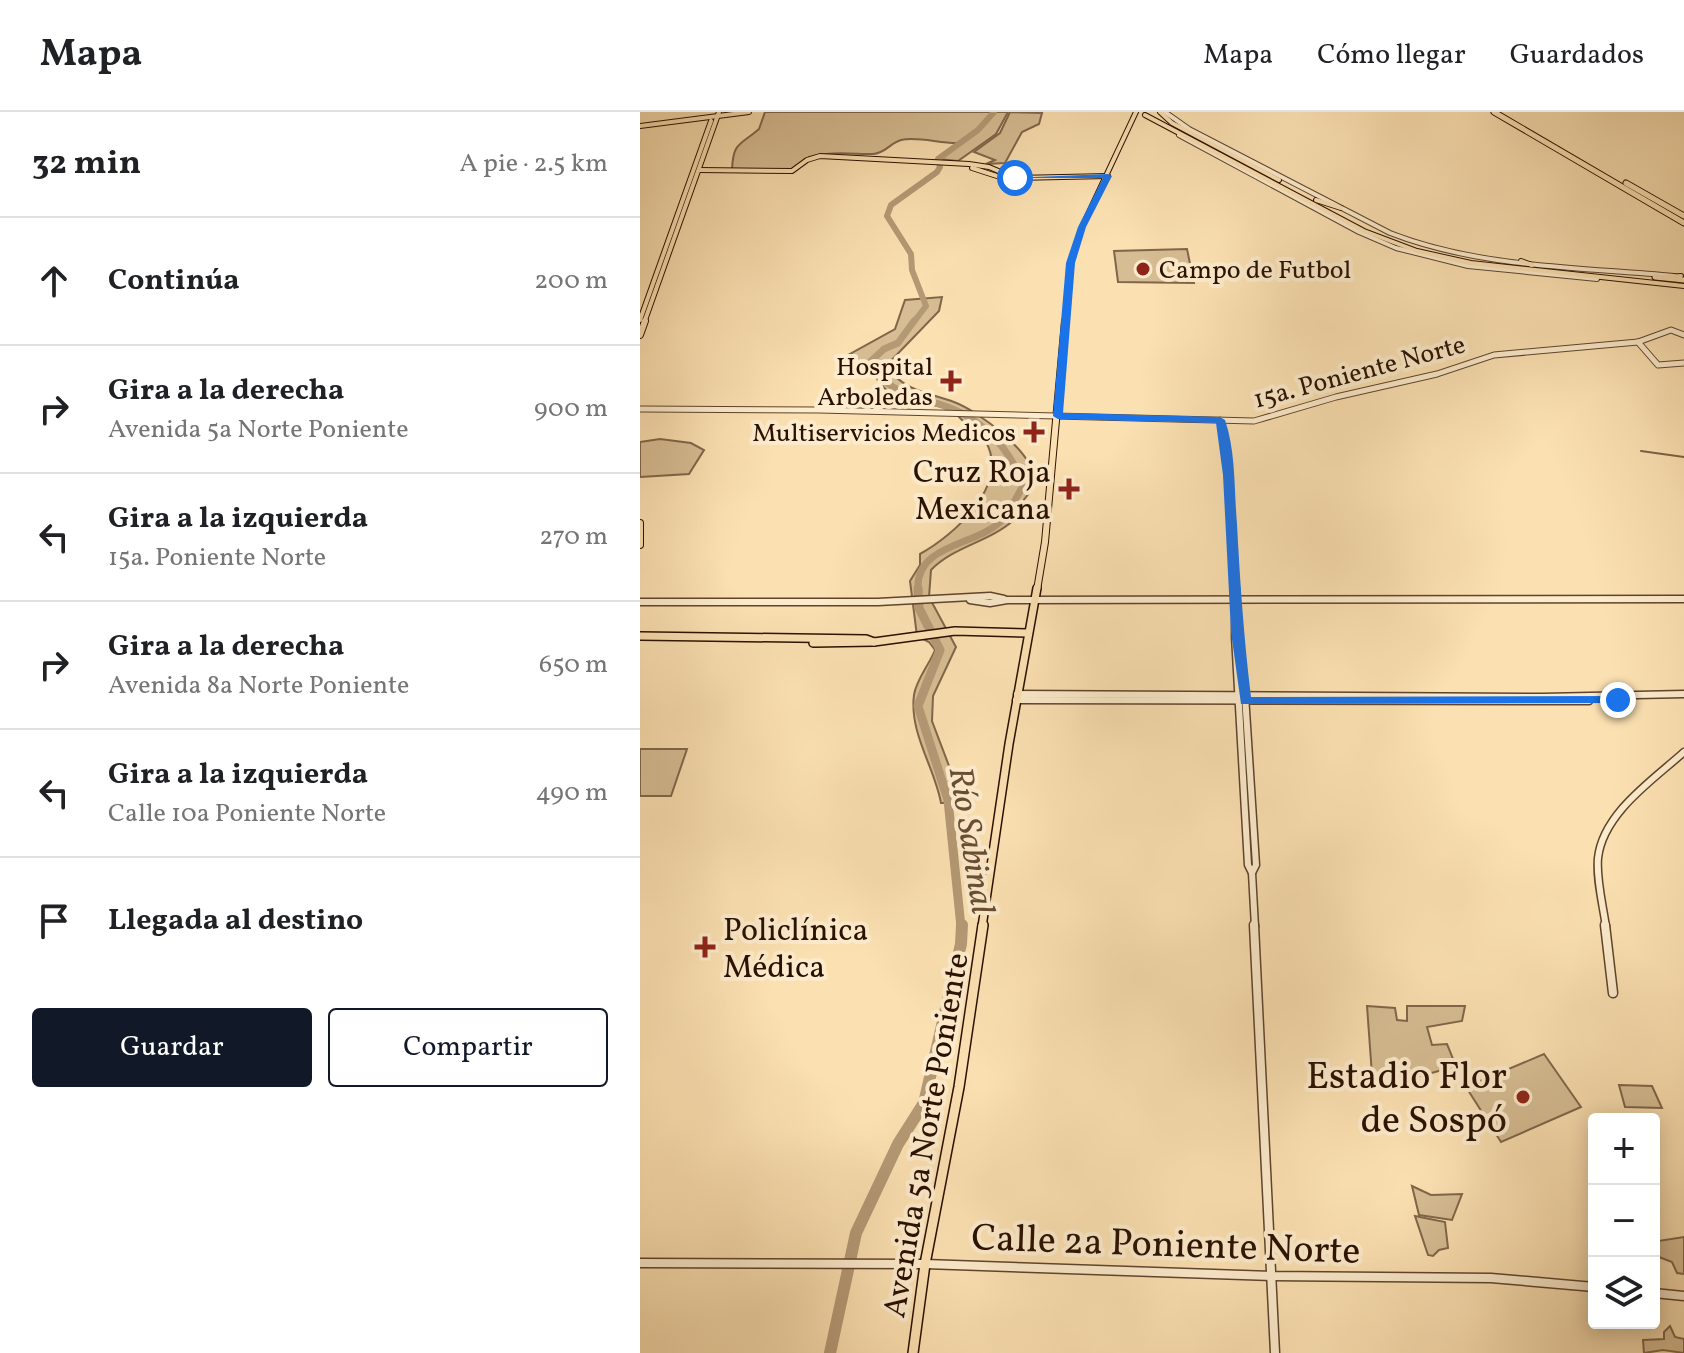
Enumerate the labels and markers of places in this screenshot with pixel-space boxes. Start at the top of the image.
place label: Campo de Futbol [1159,253,1351,289]
marker: Campo de Futbol [1134,260,1152,278]
place label: Hospital Arboledas [817,350,933,416]
marker: Hospital Arboledas [940,370,962,392]
place label: Multiservicios Medicos [752,416,1016,452]
marker: Multiservicios Medicos [1023,421,1045,443]
place label: Cruz Roja Mexicana [913,452,1051,533]
marker: Cruz Roja Mexicana [1058,478,1080,500]
place label: Policlínica Médica [723,910,869,991]
marker: Policlínica Médica [694,936,716,958]
place label: Estadio Flor de Sospó [1306,1052,1507,1149]
marker: Estadio Flor de Sospó [1514,1088,1532,1106]

